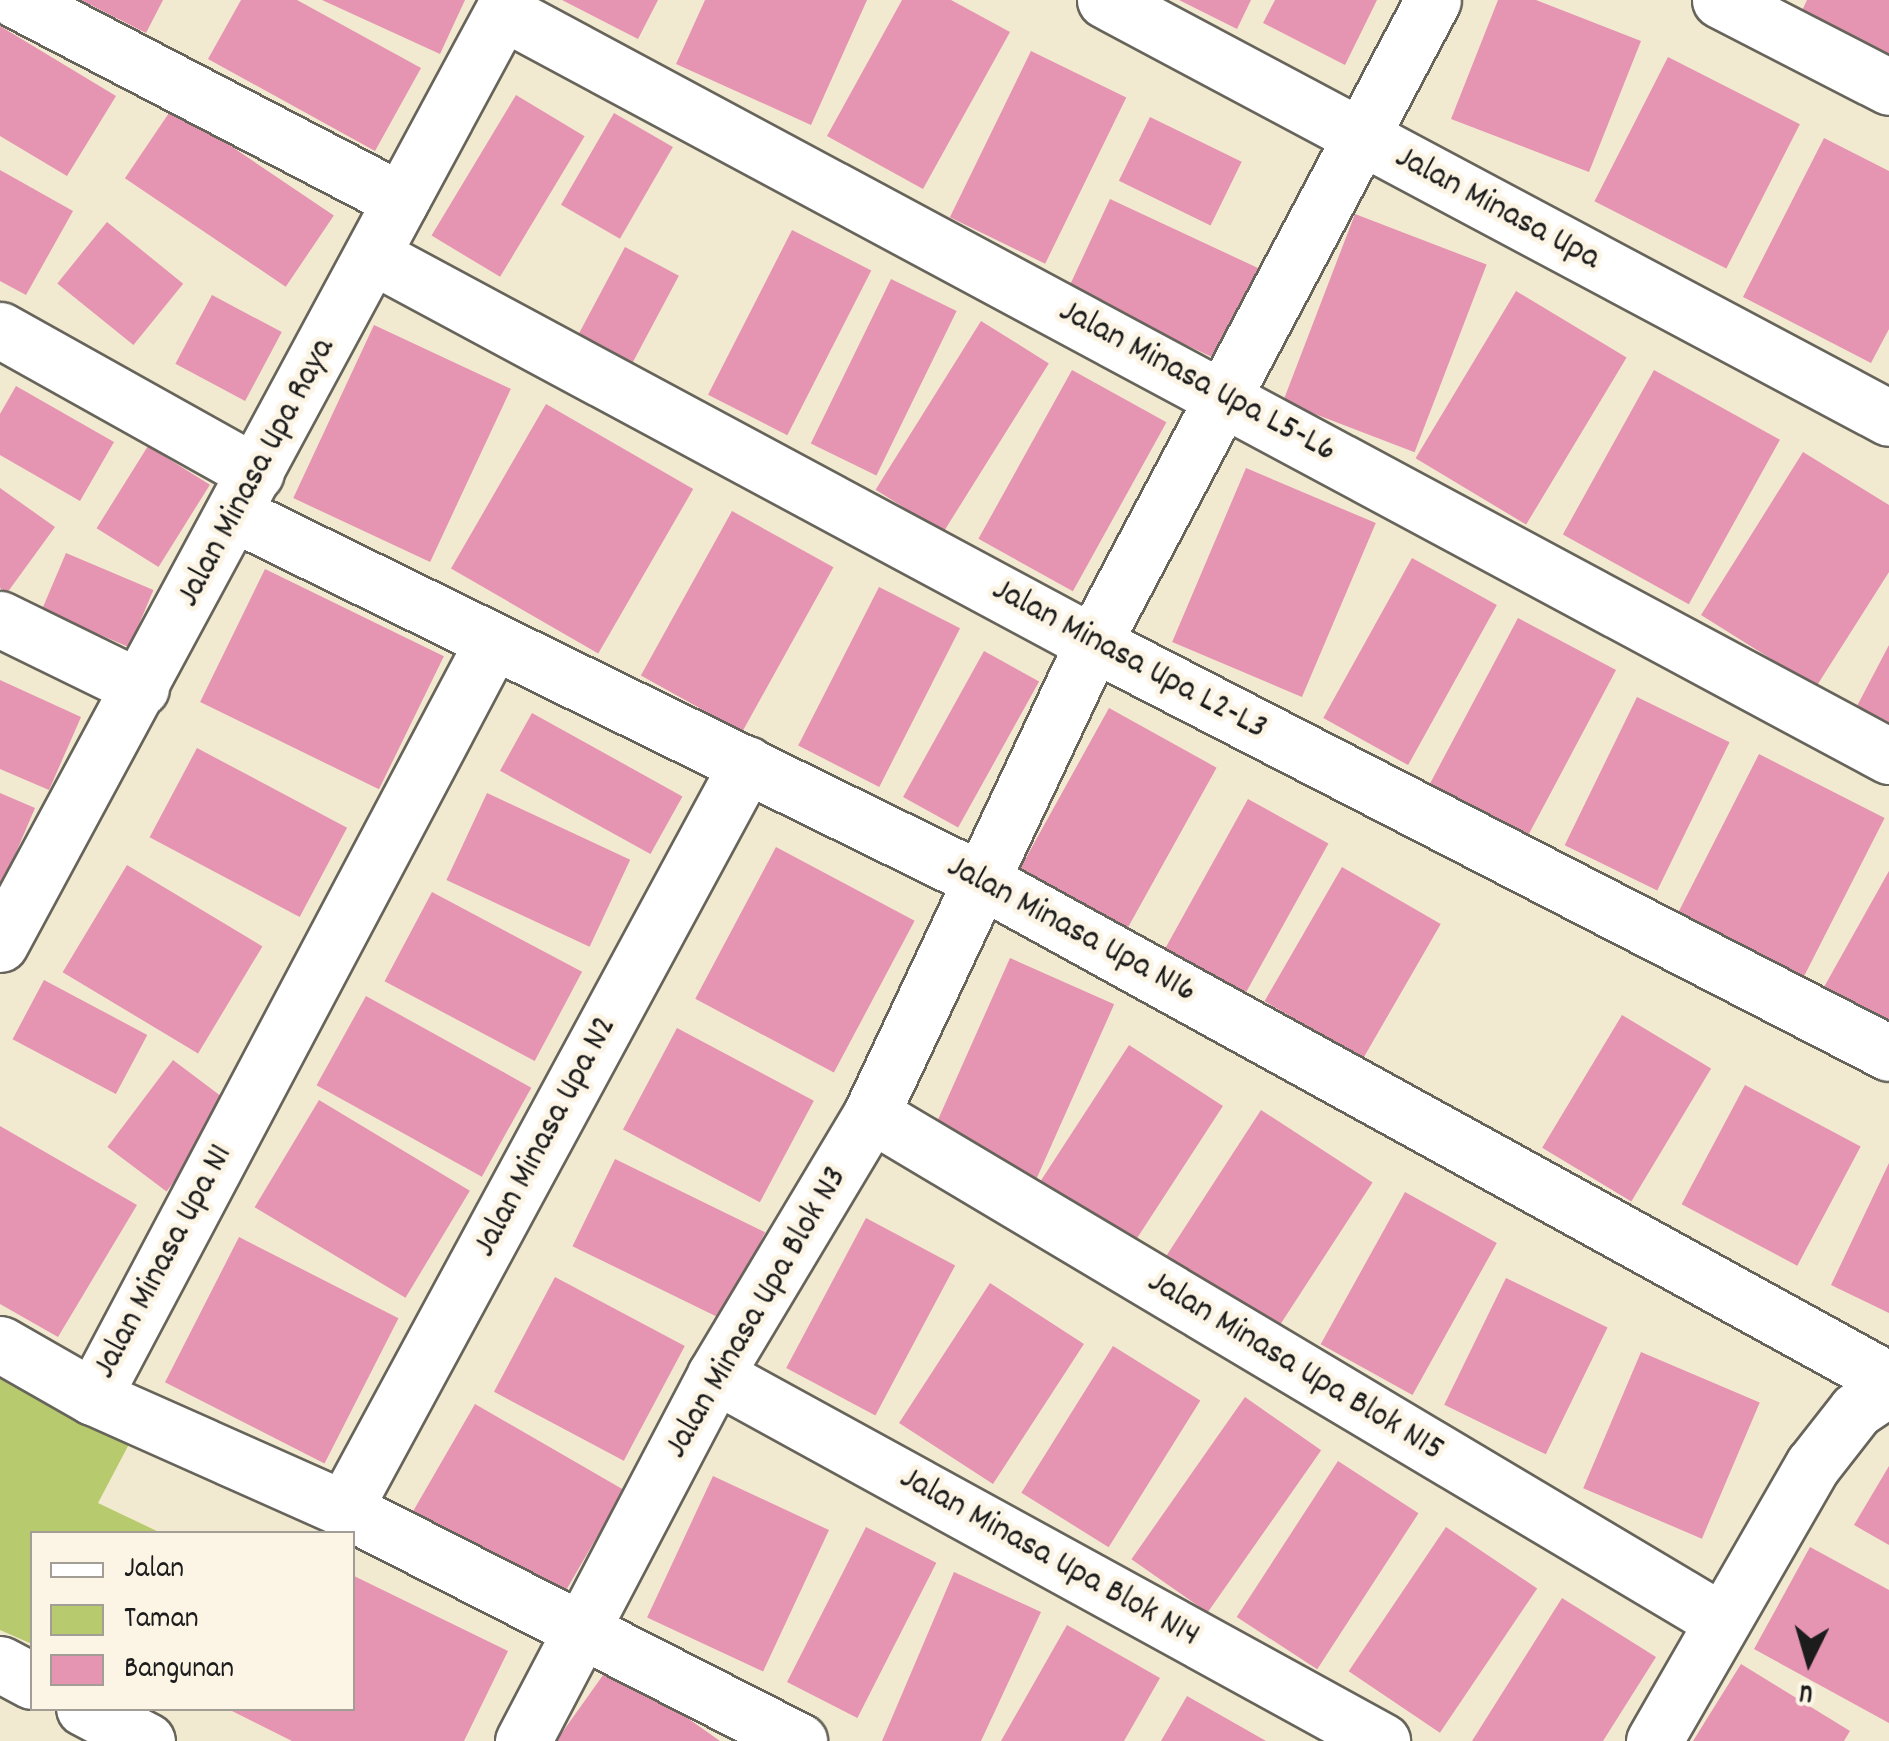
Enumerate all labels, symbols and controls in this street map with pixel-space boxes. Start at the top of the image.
street label: Jalan Minasa Upa [1387,137,1607,281]
street label: Jalan Minasa Upa L5-L6 [1051,291,1343,473]
street label: Jalan Minasa Upa Raya [168,331,346,615]
street label: Jalan Minasa Upa L2-L3 [984,570,1274,750]
street label: Jalan Minasa Upa N16 [939,847,1203,1013]
street label: Jalan Minasa Upa N2 [465,1009,627,1265]
street label: Jalan Minasa Upa N1 [85,1138,243,1386]
street label: Jalan Minasa Upa Blok N3 [656,1160,858,1466]
street label: Jalan Minasa Upa Blok N15 [1139,1262,1451,1472]
street label: Jalan Minasa Upa Blok N14 [892,1458,1206,1658]
legend [30,1531,355,1711]
text: Jalan [124,1549,184,1592]
text: Taman [124,1599,199,1642]
north arrow [1759,1611,1859,1711]
text: Bangunan [124,1649,234,1692]
text: U [1798,1670,1815,1711]

